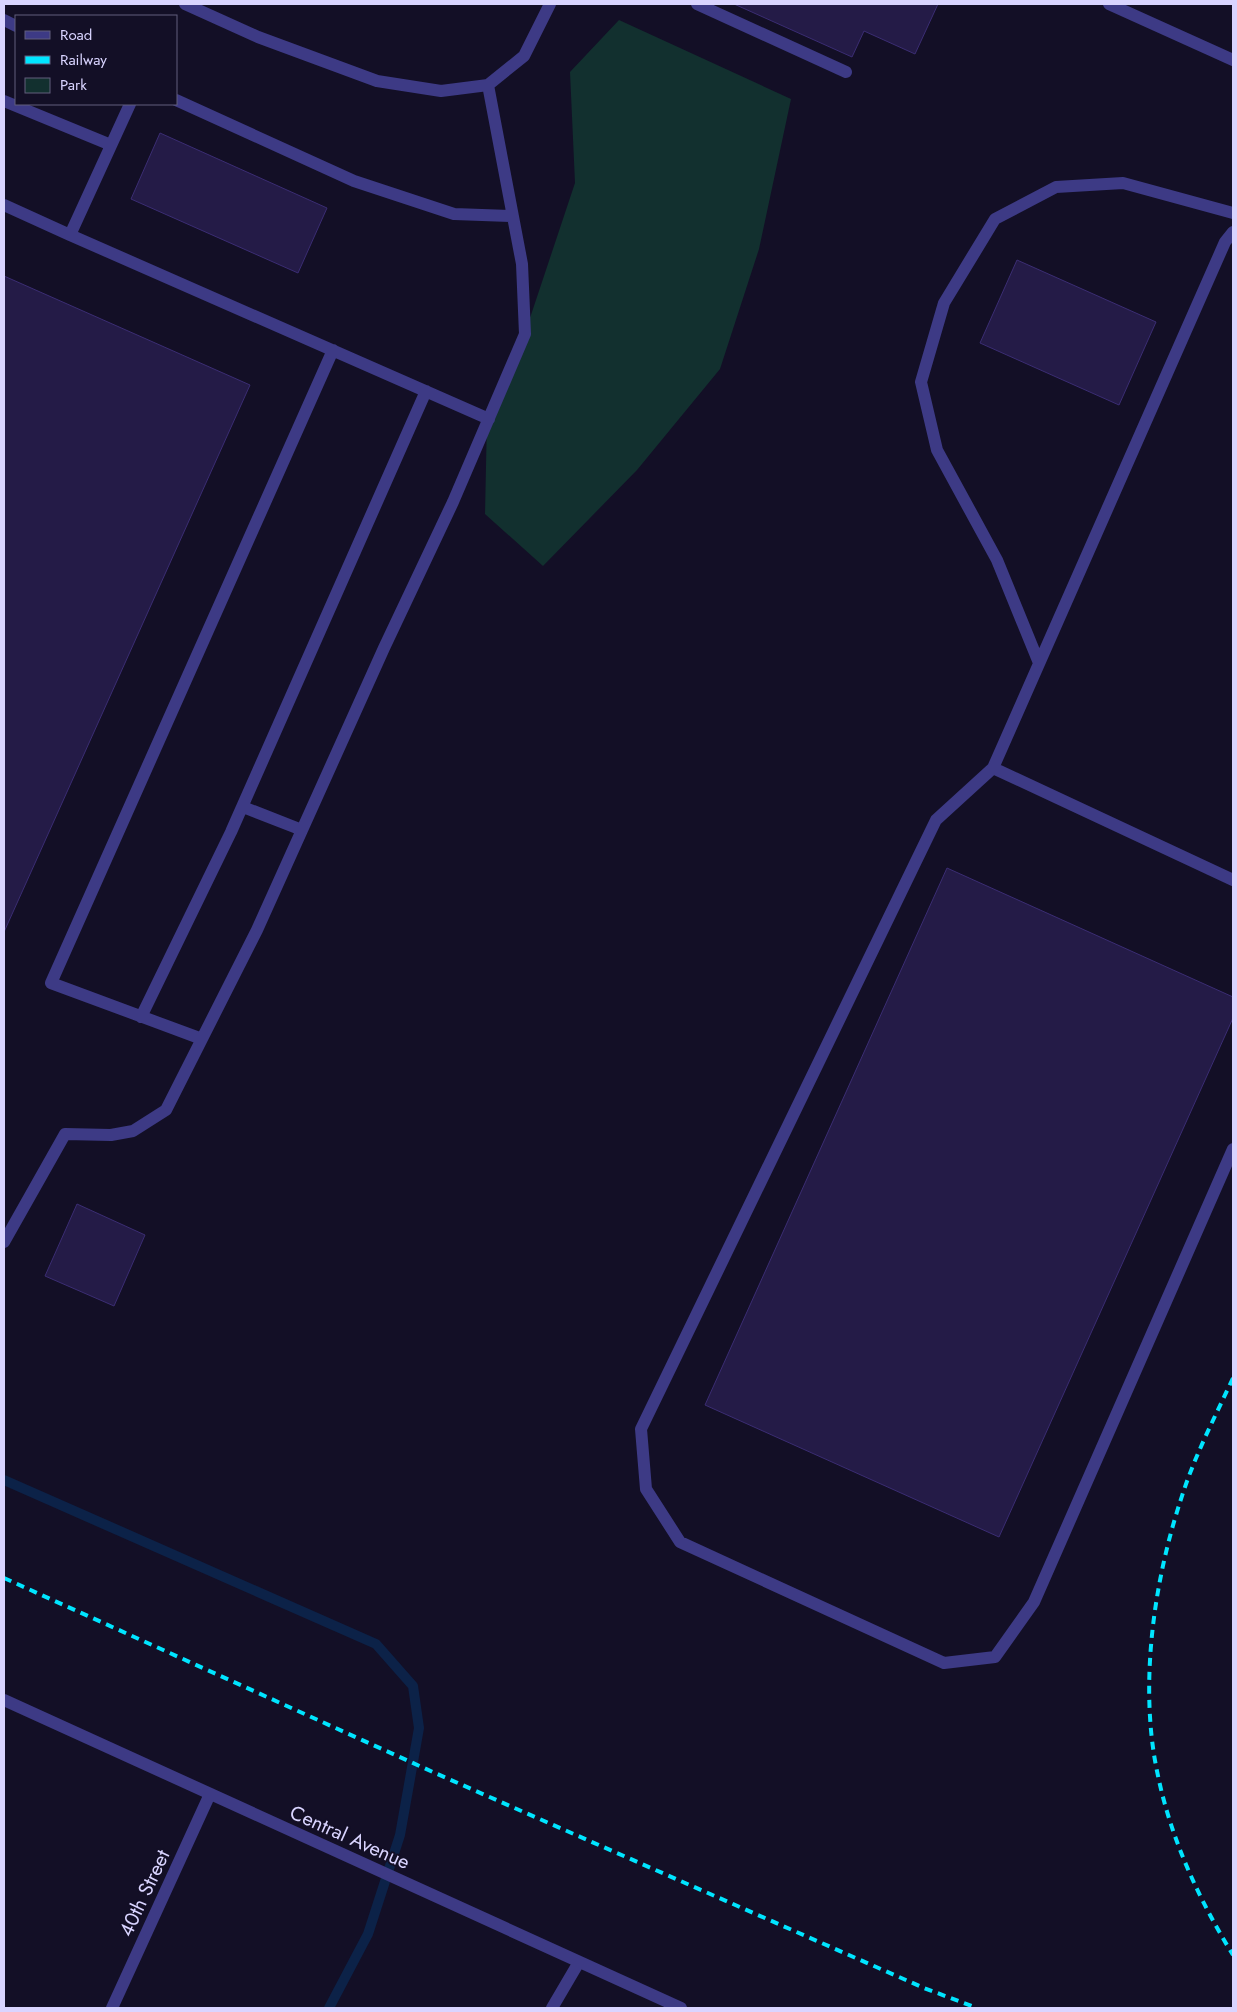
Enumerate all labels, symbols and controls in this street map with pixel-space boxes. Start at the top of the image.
legend [15,15,178,105]
text: Road [60,24,92,46]
text: Railway [60,49,107,71]
text: Park [60,74,87,96]
street label: Central Avenue [285,1798,414,1877]
street label: 40th Street [112,1845,177,1941]

